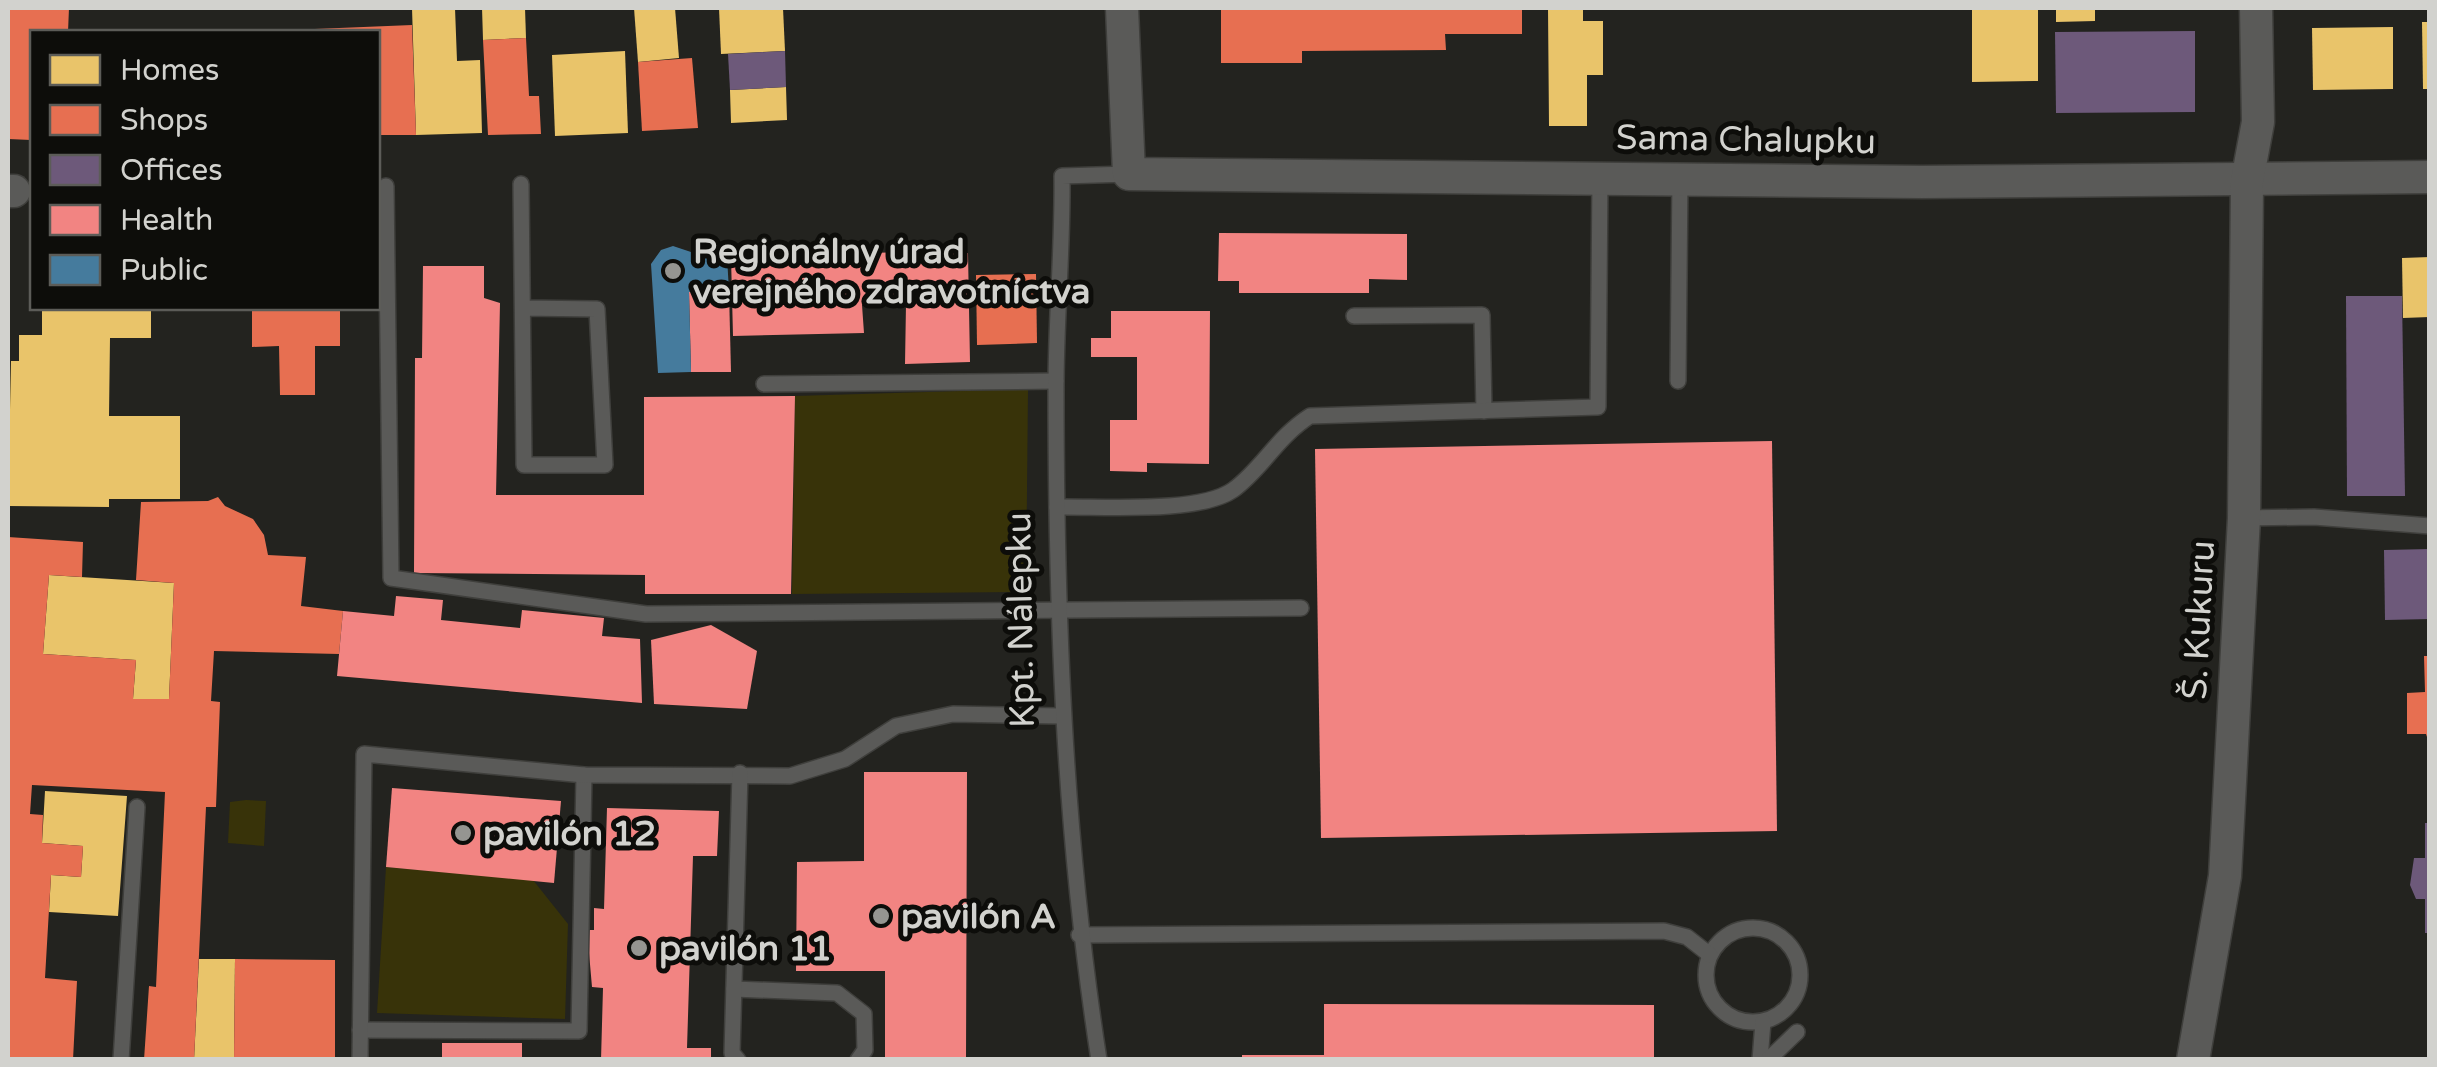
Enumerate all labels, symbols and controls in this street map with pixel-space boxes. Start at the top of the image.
legend [30,30,380,310]
text: Homes [120,52,219,89]
text: Shops [120,102,208,139]
street label: Sama Chalupku [1616,117,1876,163]
text: Offices [120,152,223,189]
text: Health [120,202,213,239]
place label: Regionálny úrad verejného zdravotníctva [693,231,1091,313]
text: Public [120,252,208,289]
marker: Regionálny úrad verejného zdravotníctva [662,260,684,282]
street label: Kpt. Nálepku [998,512,1044,728]
street label: Š. Kukuru [2174,539,2224,701]
place label: pavilón 12 [483,813,656,855]
marker: pavilón 12 [452,822,474,844]
place label: pavilón A [901,896,1056,938]
marker: pavilón A [870,905,892,927]
place label: pavilón 11 [659,928,832,970]
marker: pavilón 11 [628,937,650,959]

